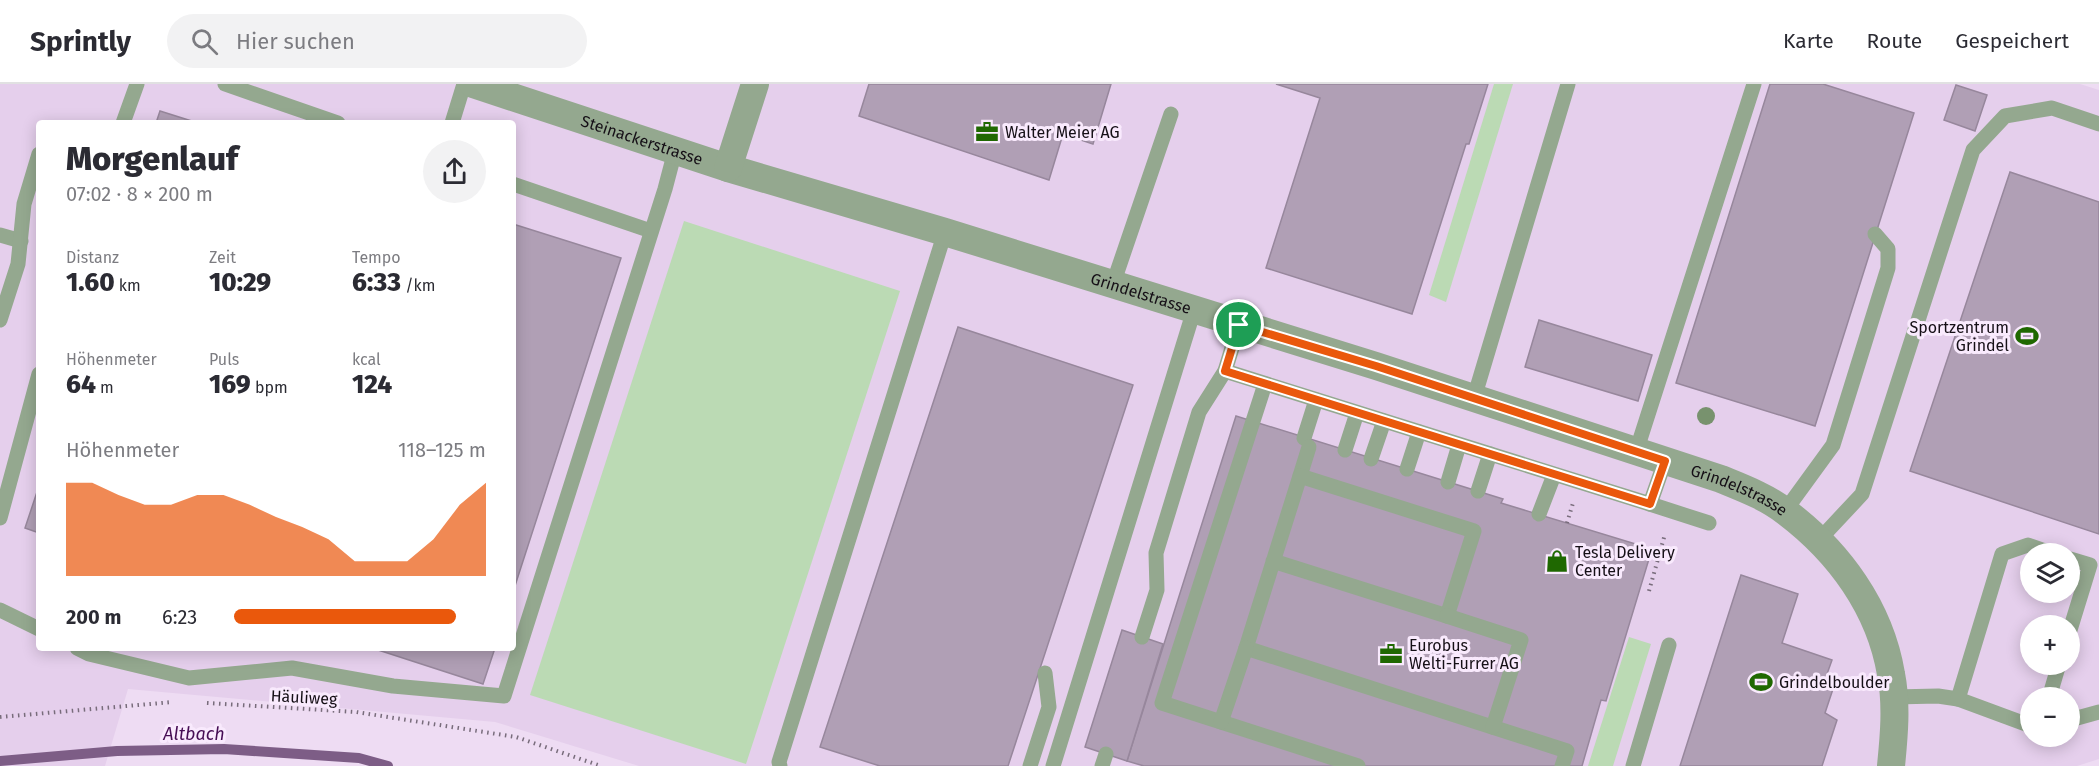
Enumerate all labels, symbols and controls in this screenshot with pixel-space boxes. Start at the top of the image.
search box [167,14,587,68]
text: Sprintly [30,25,131,58]
icon: search [188,25,221,58]
text: Hier suchen [236,28,355,55]
text: Karte [1783,28,1834,54]
text: Route [1867,28,1922,54]
text: Gespeichert [1955,28,2069,54]
street label: Steinackerstrasse [579,111,705,169]
office icon: Walter Meier AG [974,119,1000,145]
place label: Walter Meier AG [1005,123,1120,142]
text: Morgenlauf [66,139,238,179]
button: share [423,140,486,203]
text: 07:02 · 8 × 200 m [66,182,213,206]
text: Distanz [66,248,119,267]
text: Zeit [209,248,236,267]
text: Tempo [352,248,401,267]
text: 1.60 [66,267,115,298]
text: 10:29 [209,267,271,298]
text: 6:33 [352,267,401,298]
street label: Grindelstrasse [1088,269,1193,318]
text: km [115,276,141,295]
text: /km [401,276,435,295]
pin [1213,299,1264,350]
icon: arrive [1222,308,1255,341]
place label: Sportzentrum Grindel [1910,318,2009,355]
sports icon: Sportzentrum Grindel [2014,323,2040,349]
text: Höhenmeter [66,350,157,369]
text: Puls [209,350,239,369]
text: kcal [352,350,381,369]
text: 64 [66,369,96,400]
text: 169 [209,369,251,400]
text: 124 [352,369,392,400]
text: m [96,378,114,397]
text: bpm [251,378,288,397]
text: Höhenmeter [66,438,179,462]
text: 118–125 m [398,438,486,462]
street label: Grindelstrasse [1688,461,1791,520]
place label: Tesla Delivery Center [1575,543,1675,580]
map controls [2020,543,2080,747]
button: layers [2020,543,2080,603]
shop icon: Tesla Delivery Center [1544,548,1570,574]
text: 200 m [66,605,121,629]
text: 6:23 [162,605,197,629]
button: + [2020,615,2080,675]
place label: Eurobus Welti-Furrer AG [1409,636,1519,673]
office icon: Eurobus Welti-Furrer AG [1378,641,1404,667]
sports icon: Grindelboulder [1748,669,1774,695]
place label: Grindelboulder [1779,673,1890,692]
street label: Häuliweg [270,686,338,709]
button: − [2020,687,2080,747]
water label: Altbach [162,723,225,745]

